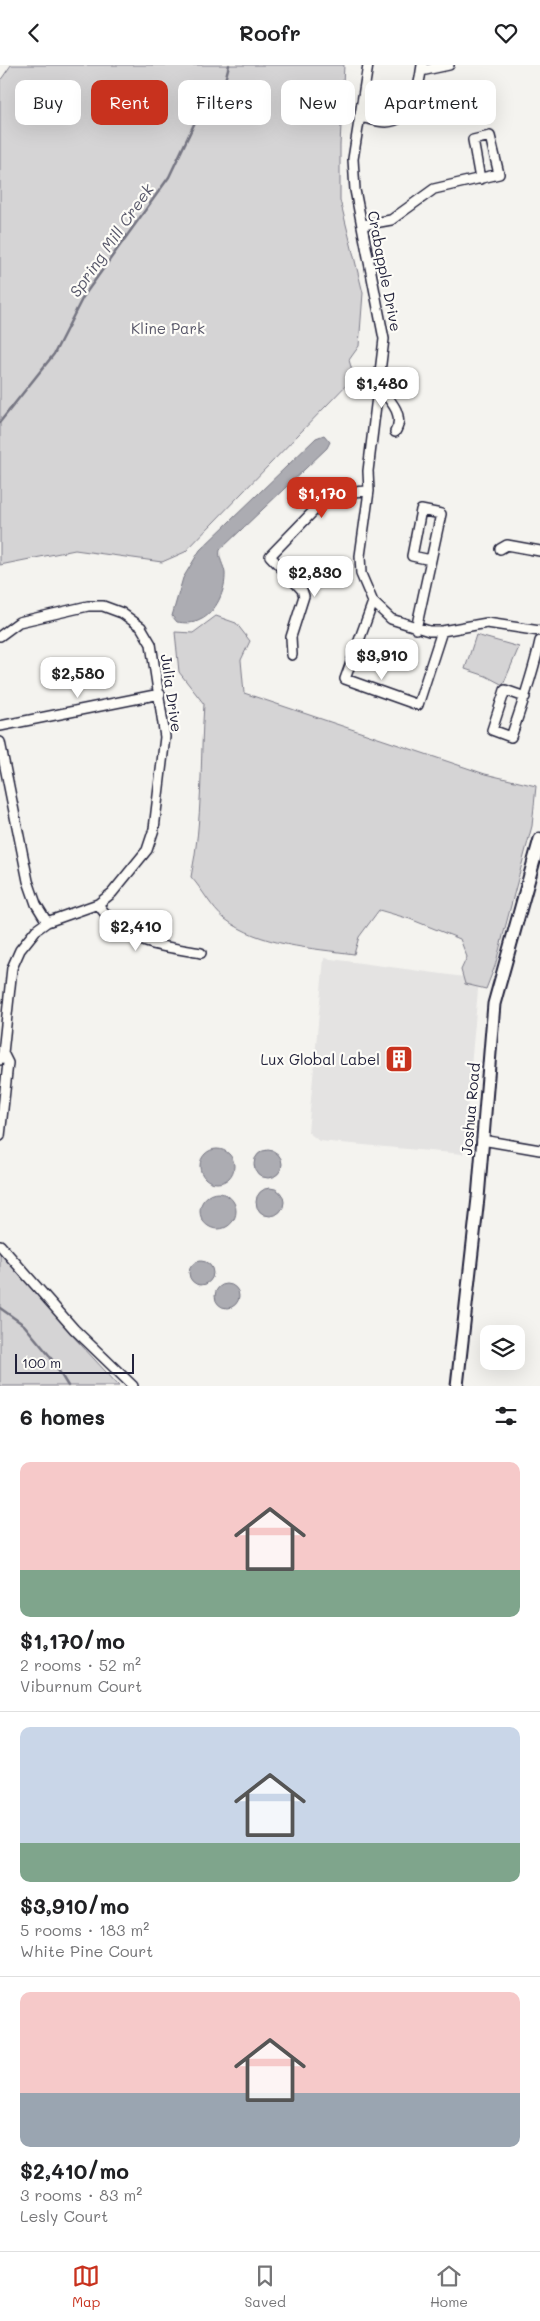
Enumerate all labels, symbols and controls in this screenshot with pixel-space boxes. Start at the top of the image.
text: Roofr [239,18,301,47]
icon: back [20,19,48,47]
icon: heart [492,19,520,47]
chip: Buy [15,80,81,125]
chip: Rent [91,80,168,125]
chip: Filters [178,80,271,125]
chip: New [281,80,355,125]
chip: Apartment [365,80,496,125]
water label: Spring Mill Creek [64,179,158,301]
street label: Crabapple Drive [363,209,407,333]
park label: Kline Park [131,318,205,338]
pin: $1,480 [341,367,423,409]
text: $1,480 [356,372,408,393]
pin: $1,170 [281,477,363,519]
text: $1,170 [298,482,346,503]
pin: $2,830 [274,555,356,598]
text: $2,830 [288,561,342,582]
pin: $3,910 [341,639,423,681]
text: $3,910 [356,644,408,665]
street label: Julia Drive [157,653,187,733]
pin: $2,580 [37,657,119,699]
text: $2,580 [51,662,105,683]
pin: $2,410 [95,909,177,952]
text: $2,410 [110,915,162,936]
building icon: Lux Global Label [384,1044,414,1074]
place label: Lux Global Label [260,1049,380,1069]
street label: Joshua Road [456,1062,484,1156]
map controls [480,1325,525,1370]
button: layers [480,1325,525,1370]
scale bar [15,1351,134,1374]
text: 100 m [22,1353,61,1372]
icon: filters [492,1402,520,1430]
text: 6 homes [20,1403,105,1430]
icon: home [225,1494,315,1584]
text: $1,170/mo [20,1627,125,1654]
text: 2 rooms · 52 m² [20,1654,141,1675]
text: Viburnum Court [20,1675,142,1696]
icon: home [225,1760,315,1850]
text: $3,910/mo [20,1892,129,1919]
text: 5 rooms · 183 m² [20,1919,149,1940]
text: White Pine Court [20,1940,153,1961]
icon: home [225,2025,315,2115]
text: $2,410/mo [20,2157,129,2184]
text: 3 rooms · 83 m² [20,2184,142,2205]
text: Lesly Court [20,2205,108,2226]
tab: Map [72,2262,100,2311]
tab: Saved [244,2262,286,2311]
tab: Home [430,2262,468,2311]

